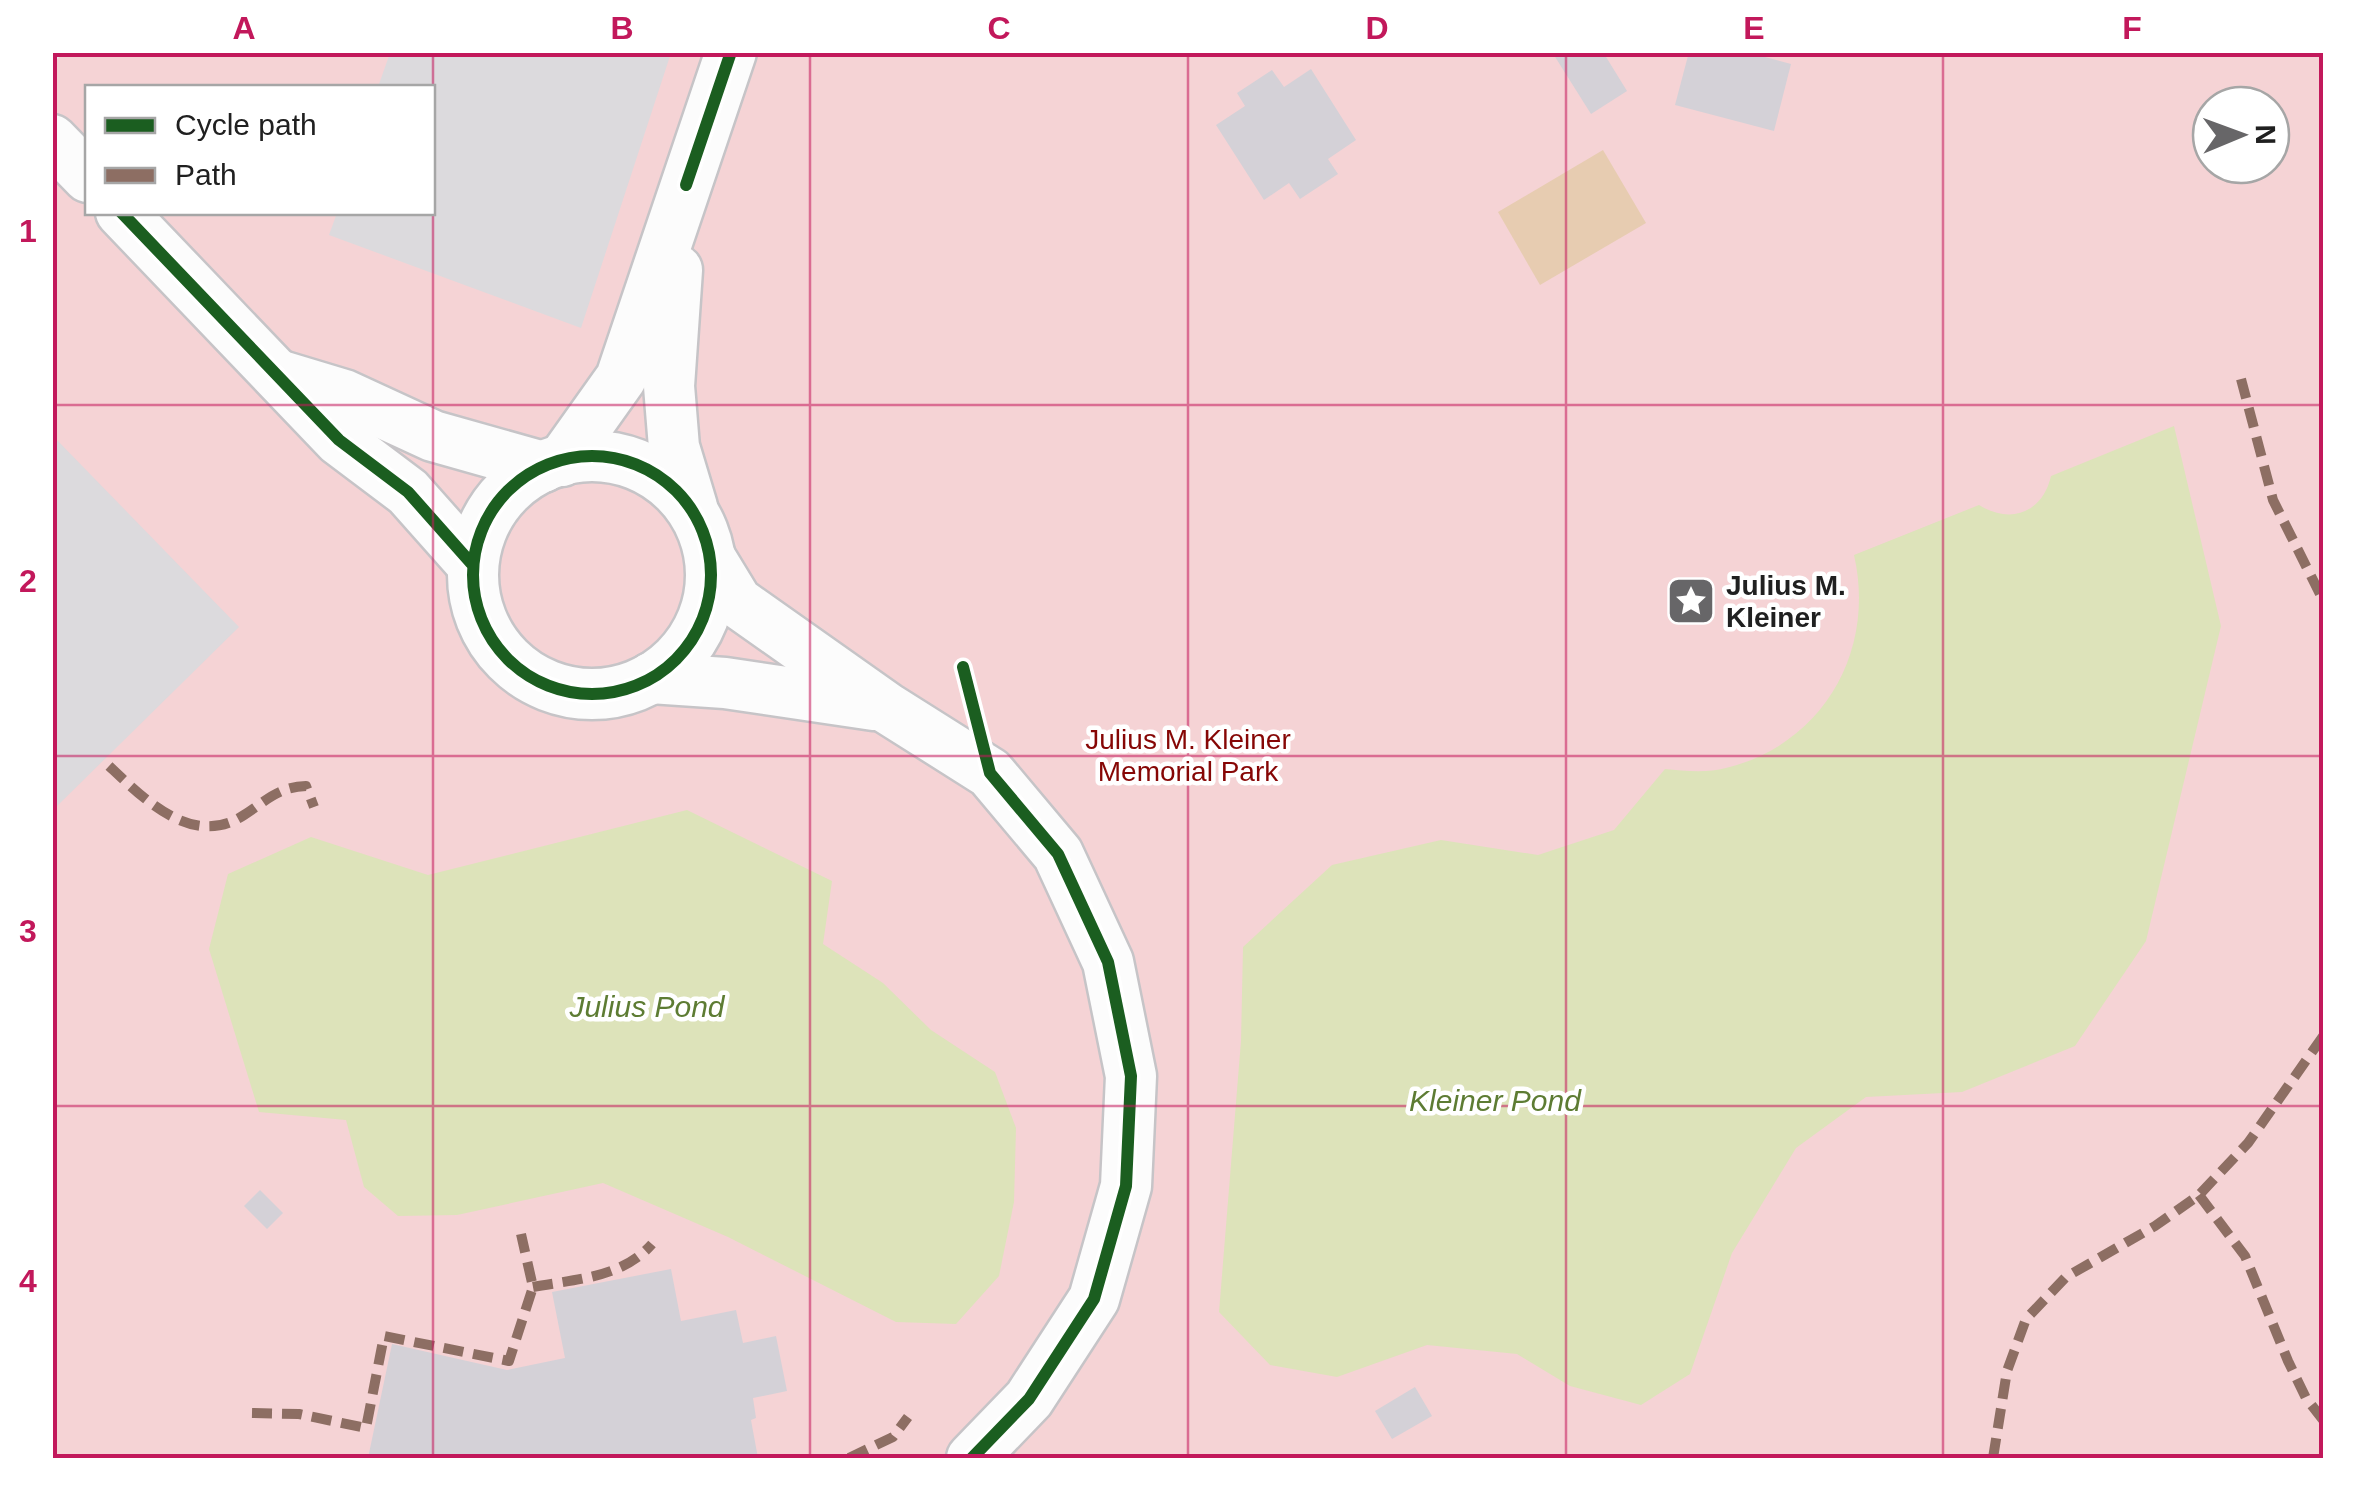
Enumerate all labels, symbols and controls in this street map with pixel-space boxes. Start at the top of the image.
text: A [232,10,256,46]
text: B [610,10,634,46]
text: C [987,10,1011,46]
text: D [1365,10,1389,46]
text: E [1743,10,1765,46]
text: F [2122,10,2142,46]
legend [85,85,435,215]
north arrow [2191,85,2291,185]
text: Cycle path [175,108,317,141]
text: N [2250,124,2281,145]
text: Path [175,158,237,191]
text: 1 [19,213,37,249]
text: 2 [19,563,37,599]
place label: Julius M. Kleiner [1726,570,1846,633]
place icon: Julius M. Kleiner [1665,575,1717,627]
park label: Julius M. Kleiner Memorial Park [1085,724,1291,787]
text: 3 [19,913,37,949]
water label: Julius Pond [568,990,726,1023]
water label: Kleiner Pond [1409,1084,1582,1117]
text: 4 [19,1263,37,1299]

